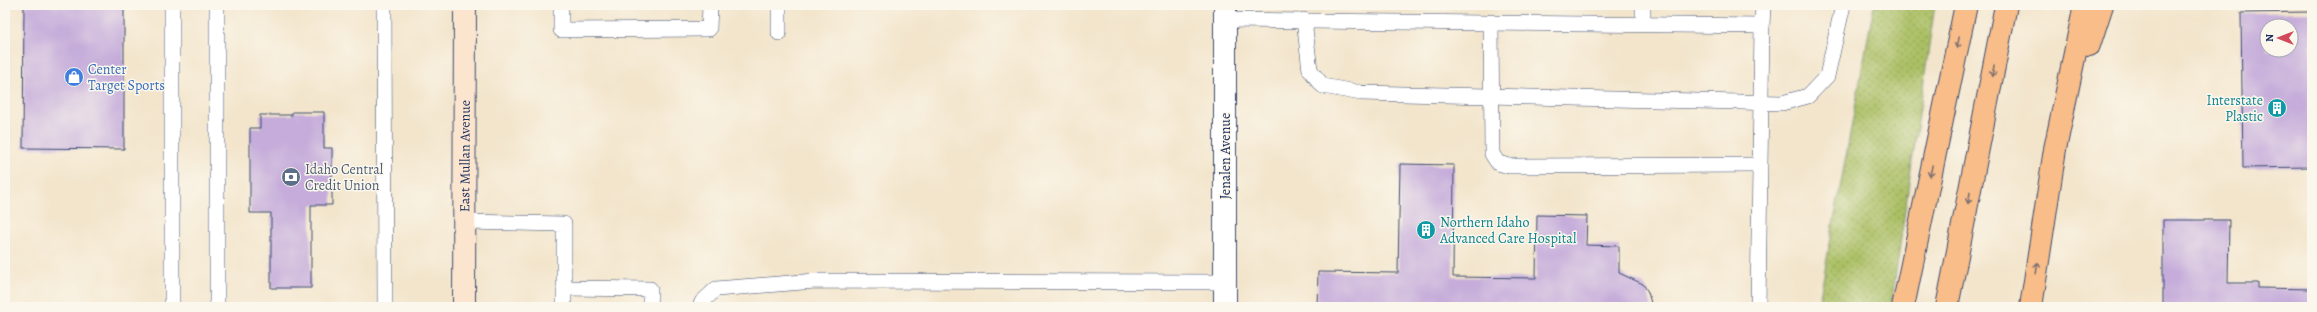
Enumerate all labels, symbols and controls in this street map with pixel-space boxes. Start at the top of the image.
north arrow [2259,18,2299,58]
text: N [2262,34,2277,42]
one-way arrow [1953,36,1961,49]
place label: Center Target Sports [88,60,165,95]
one-way arrow [1989,64,1997,77]
shop icon: Center Target Sports [63,66,85,88]
place label: Interstate Plastic [2206,91,2263,126]
building icon: Interstate Plastic [2266,97,2288,119]
street label: East Mullan Avenue [455,100,474,212]
street label: Jenalen Avenue [1216,113,1235,199]
place label: Idaho Central Credit Union [305,160,384,195]
one-way arrow [1927,164,1935,177]
bank icon: Idaho Central Credit Union [280,166,302,188]
one-way arrow [1964,191,1972,204]
place label: Northern Idaho Advanced Care Hospital [1439,213,1577,248]
building icon: Northern Idaho Advanced Care Hospital [1415,219,1437,241]
one-way arrow [2033,262,2041,275]

